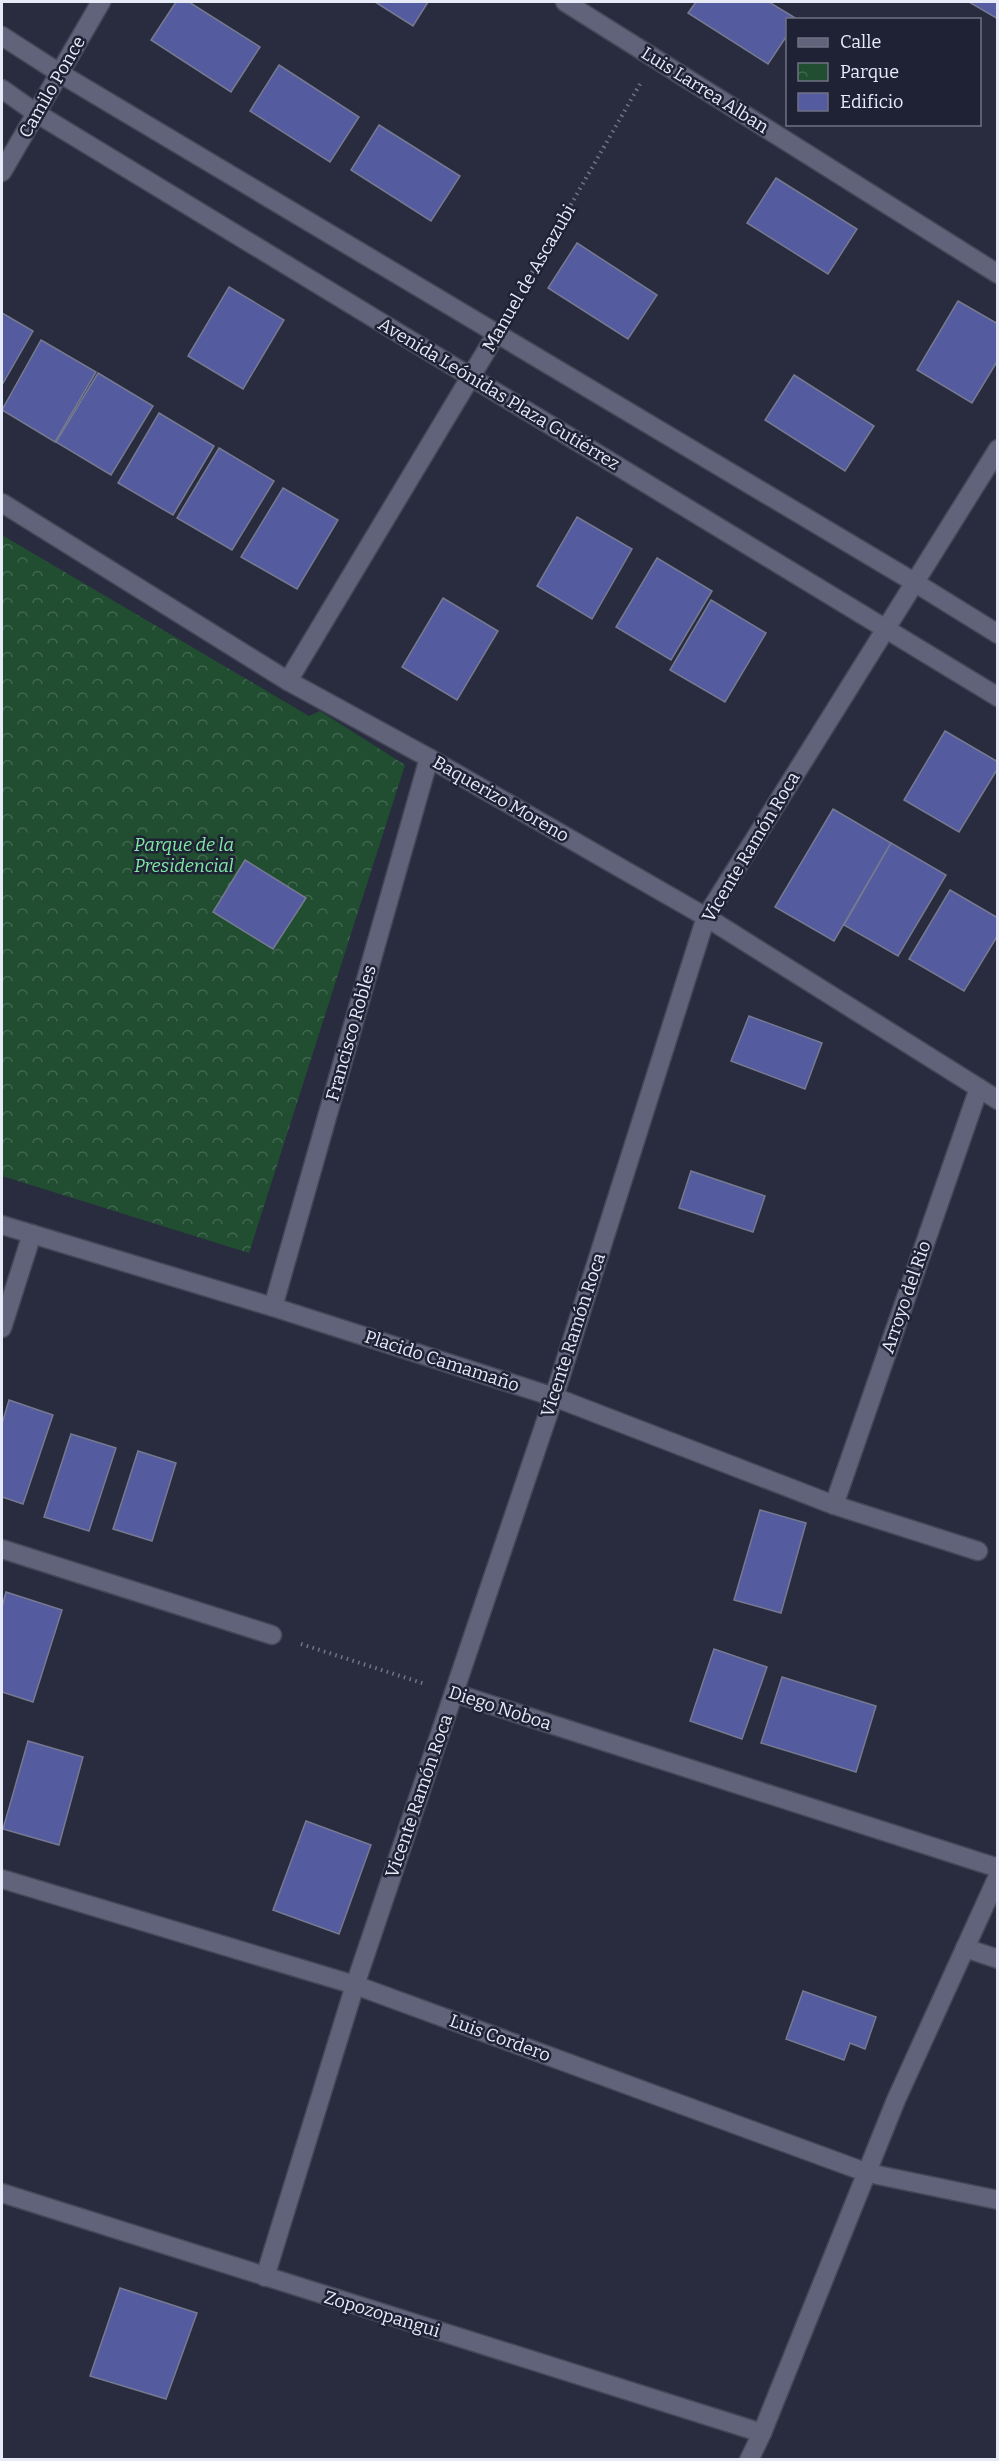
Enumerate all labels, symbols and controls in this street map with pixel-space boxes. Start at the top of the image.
legend [786,18,981,126]
text: Calle [840,31,881,53]
street label: Camilo Ponce [14,32,90,142]
street label: Luis Larrea Alban [637,42,773,138]
text: Parque [840,61,899,83]
text: Edificio [840,91,903,113]
street label: Manuel de Ascazubi [478,200,580,356]
street label: Avenida Leónidas Plaza Gutiérrez [374,313,624,475]
street label: Baquerizo Moreno [429,751,573,847]
street label: Vicente Ramón Roca [697,768,805,926]
park label: Parque de la Presidencial [134,834,234,877]
street label: Francisco Robles [321,963,381,1103]
street label: Arroyo del Rio [876,1238,936,1356]
street label: Vicente Ramón Roca [536,1250,610,1420]
street label: Placido Camamaño [362,1326,522,1396]
street label: Diego Noboa [446,1681,554,1735]
street label: Vicente Ramón Roca [381,1711,457,1881]
street label: Luis Cordero [447,2010,553,2066]
street label: Zopozopangui [321,2286,443,2342]

